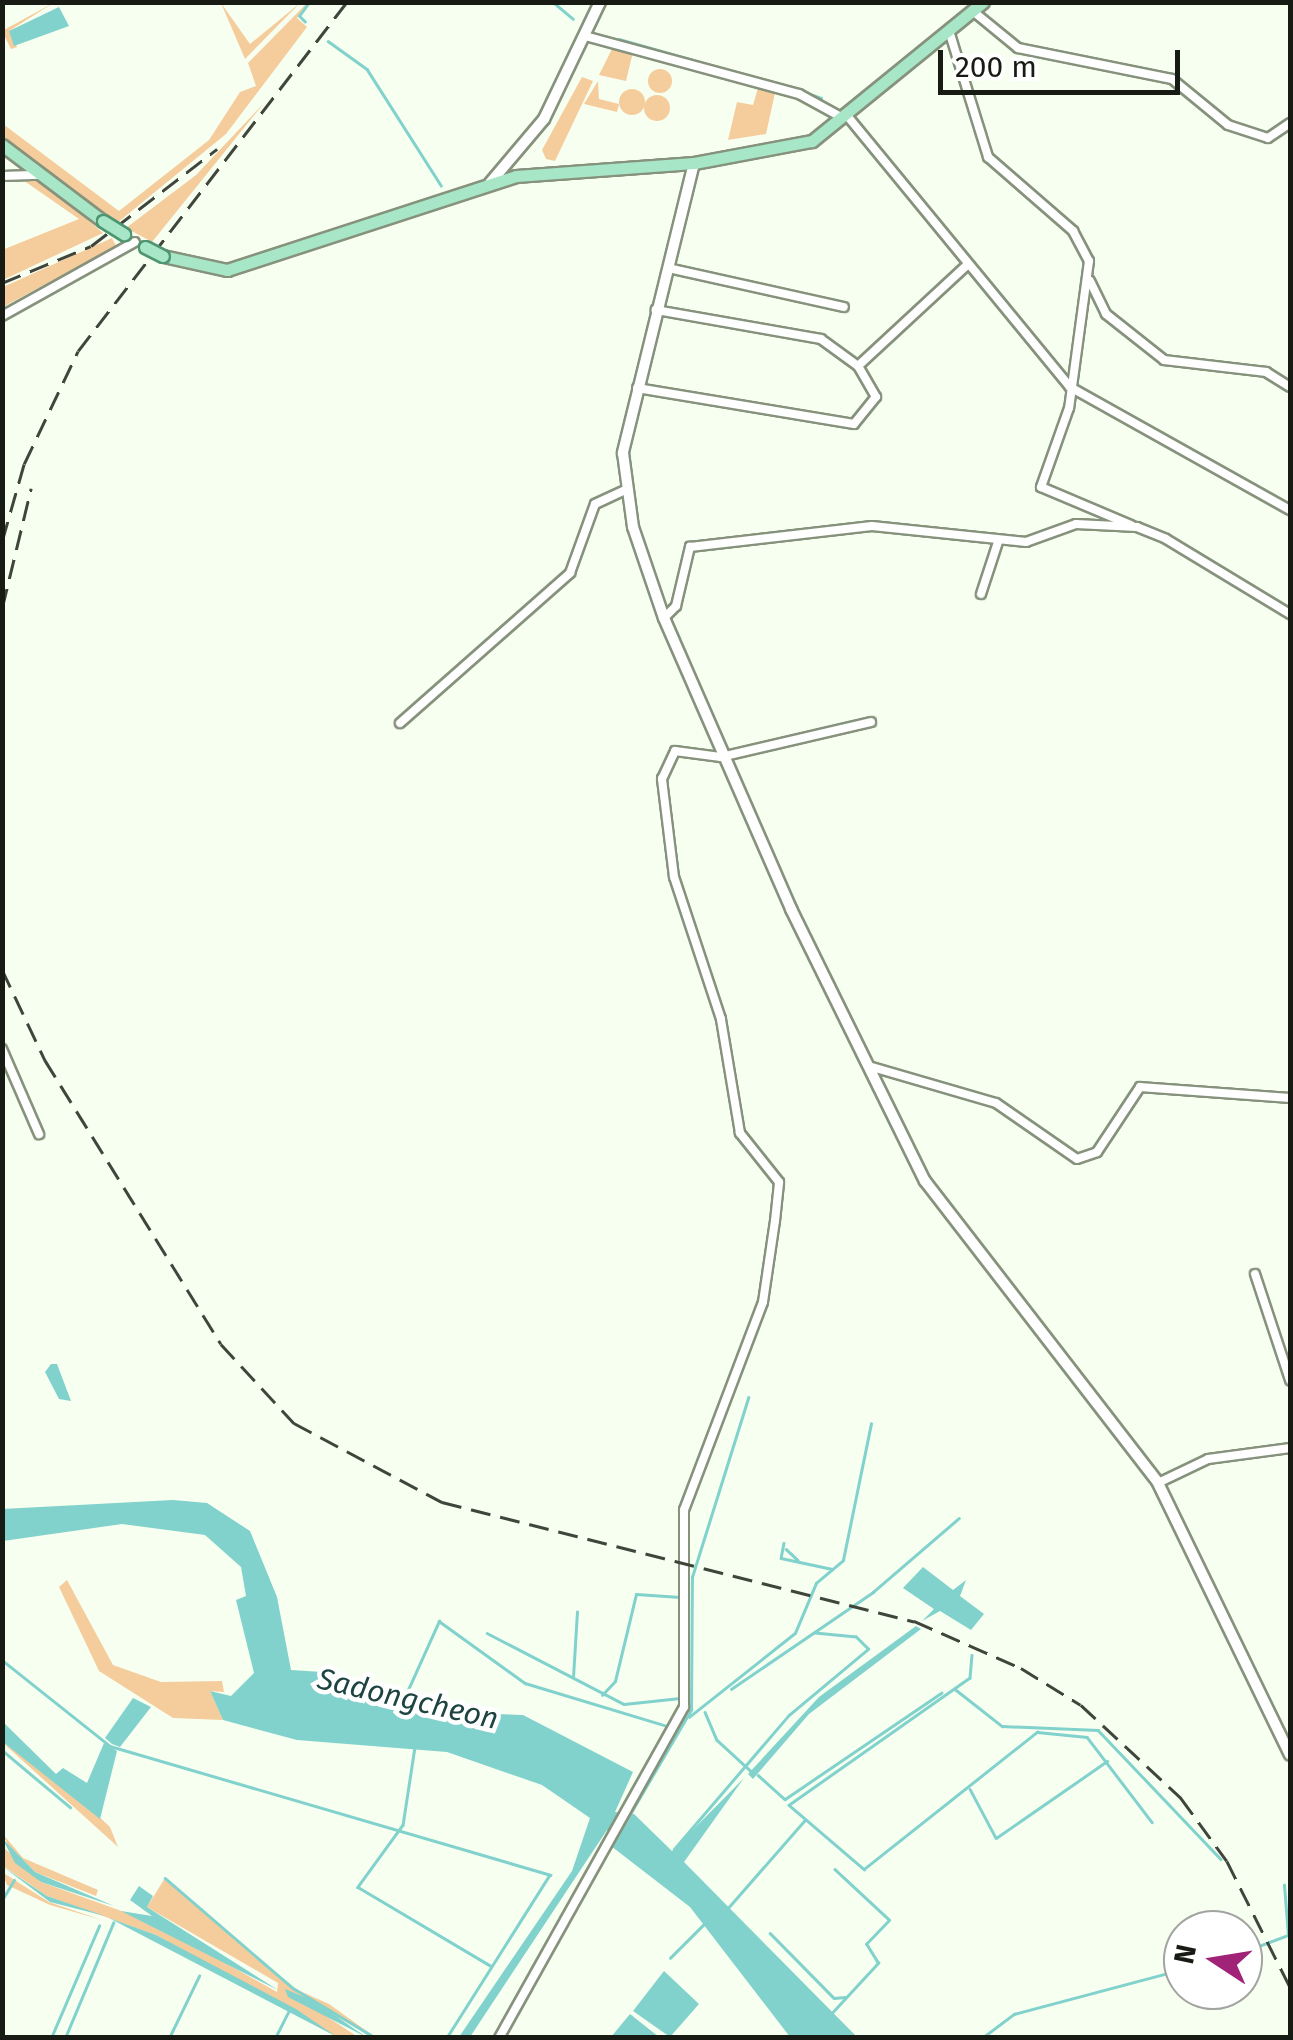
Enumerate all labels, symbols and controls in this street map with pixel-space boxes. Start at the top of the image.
scale bar [943,30,1186,92]
text: 200 m [955,49,1037,85]
water label: Sadongcheon [314,1661,502,1737]
north arrow [1163,1910,1263,2010]
text: N [1167,1942,1203,1967]

